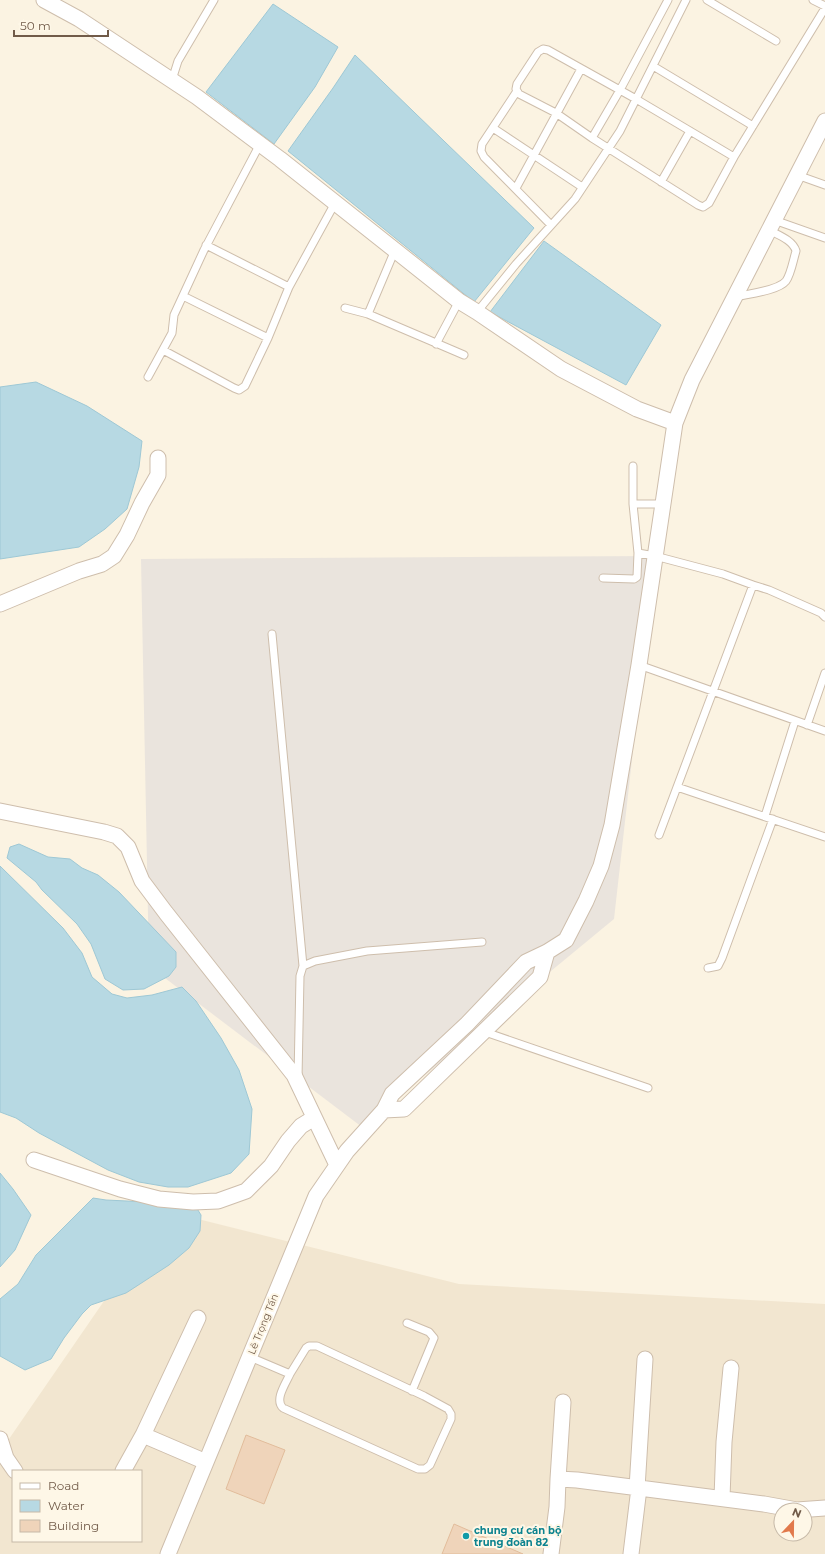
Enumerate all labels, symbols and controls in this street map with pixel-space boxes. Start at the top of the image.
scale bar [14,12,108,38]
text: 50 m [20,18,51,33]
street label: Lê Trọng Tấn [245,1292,281,1356]
legend [12,1470,142,1542]
text: Road [48,1478,79,1493]
text: Water [48,1498,85,1513]
north arrow [773,1502,813,1542]
text: N [790,1505,803,1521]
text: Building [48,1518,99,1533]
place label: chung cư cán bộ trung đoàn 82 [474,1524,562,1549]
marker: chung cư cán bộ trung đoàn 82 [461,1531,471,1541]

